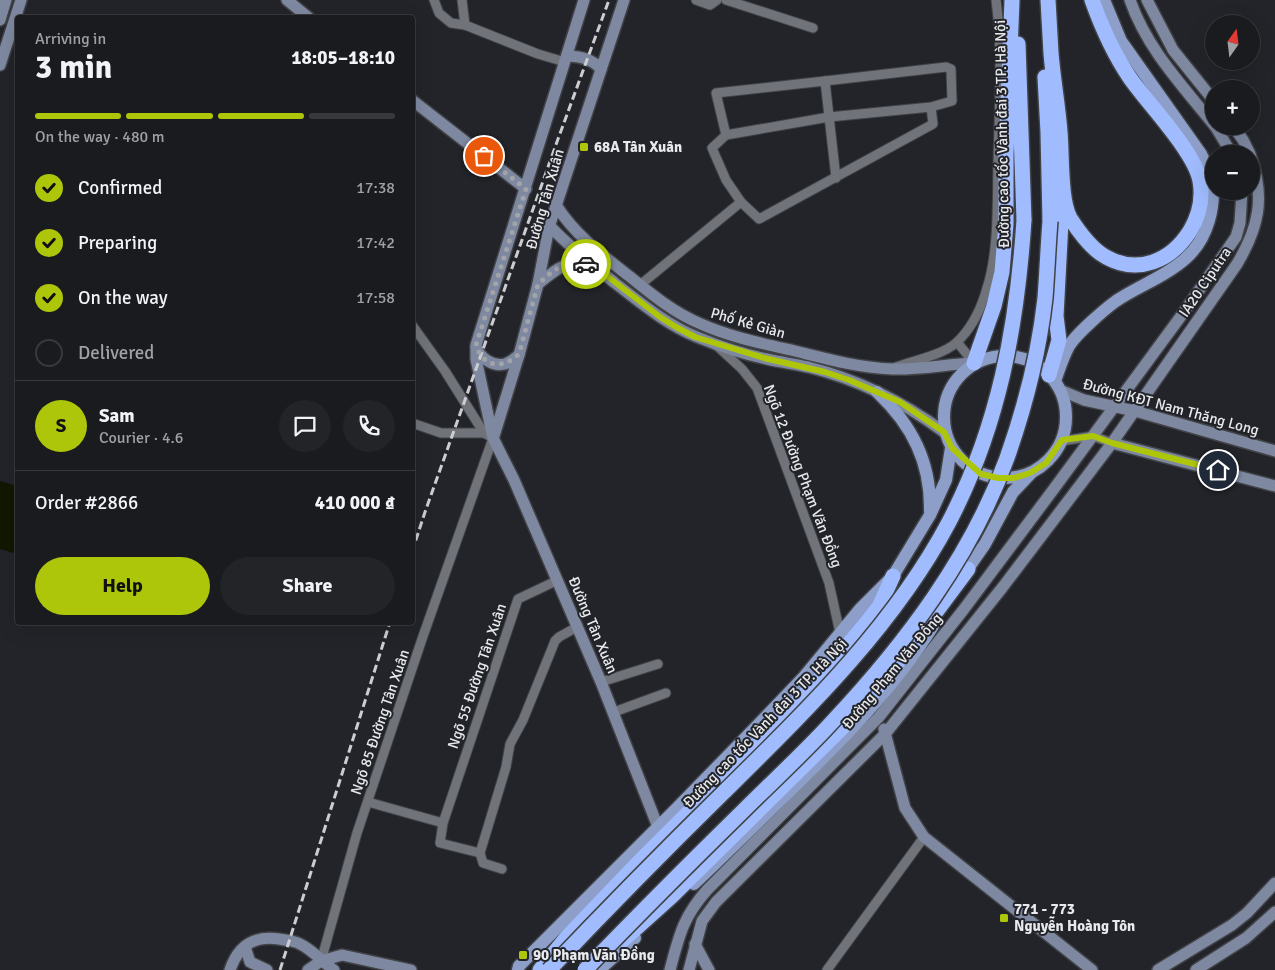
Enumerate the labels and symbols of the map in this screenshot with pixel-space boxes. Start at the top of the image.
north arrow [1205,15,1260,70]
street label: Đường cao tốc Vành đai 3 TP. Hà Nội [991,20,1013,248]
pin [463,135,505,177]
place label: 68A Tân Xuân [594,138,682,156]
marker: 68A Tân Xuân [578,141,590,153]
street label: Đường Tân Xuân [522,147,568,251]
courier [561,239,611,289]
street label: IA20 Ciputra [1175,244,1235,320]
street label: Phố Kẻ Giàn [709,304,787,342]
street label: Đường KĐT Nam Thăng Long [1081,375,1261,439]
street label: Ngõ 12 Đường Phạm Văn Đồng [760,382,846,570]
pin [1197,449,1239,491]
street label: Đường Tân Xuân [564,574,622,676]
street label: Ngõ 55 Đường Tân Xuân [444,601,510,751]
street label: Đường Phạm Văn Đồng [838,609,946,733]
street label: Đường cao tốc Vành đai 3 TP. Hà Nội [679,635,851,811]
street label: Ngõ 85 Đường Tân Xuân [347,647,413,797]
place label: 771 - 773 Nguyễn Hoàng Tôn [1014,900,1135,935]
marker: 771 - 773 Nguyễn Hoàng Tôn [998,912,1010,924]
place label: 90 Phạm Văn Đồng [533,945,655,964]
marker: 90 Phạm Văn Đồng [517,949,529,961]

